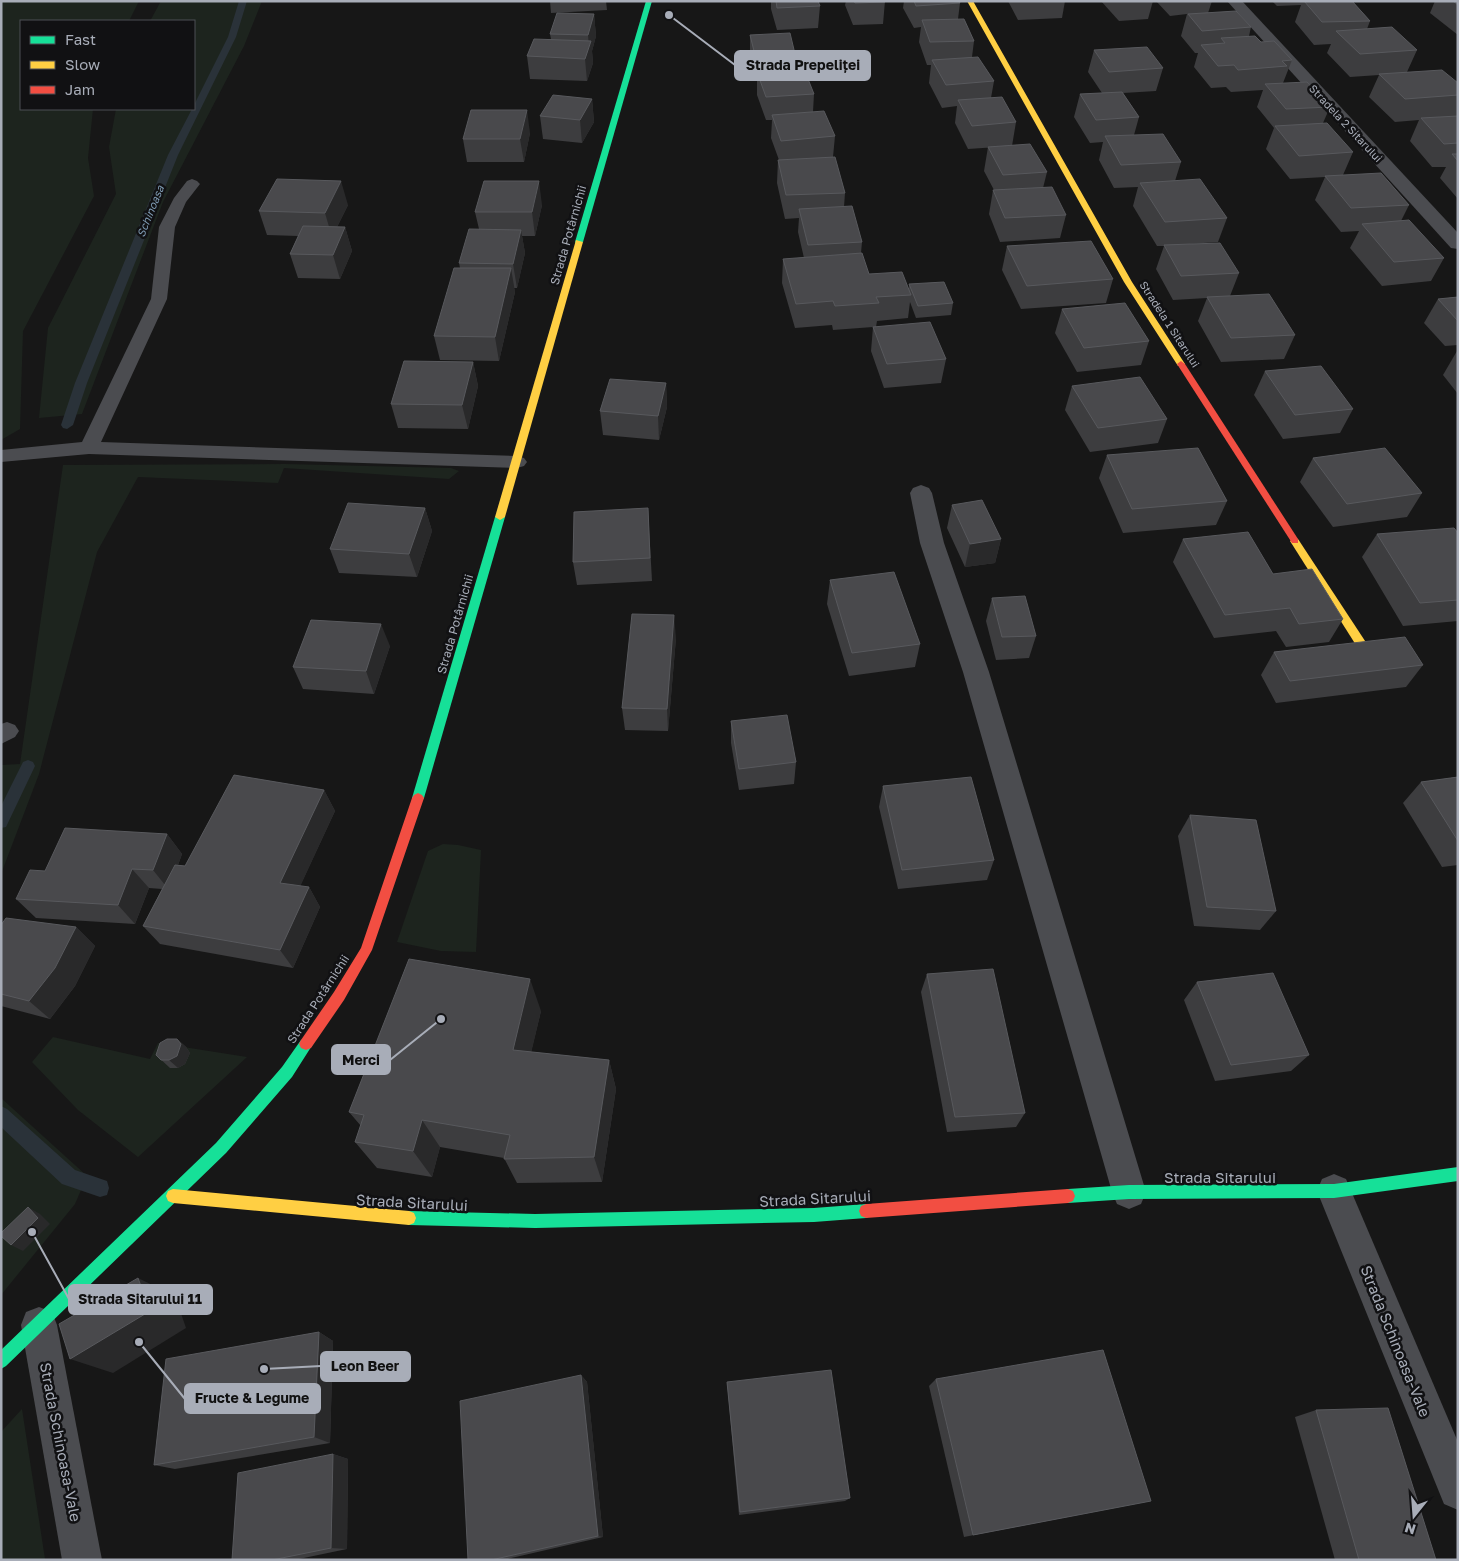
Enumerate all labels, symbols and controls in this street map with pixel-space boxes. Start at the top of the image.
legend [20,20,195,110]
text: Fast [65,30,96,48]
callout: Strada Prepeliței [735,51,870,80]
text: Slow [65,55,100,73]
text: Strada Prepeliței [746,56,860,73]
text: Jam [65,80,95,98]
street label: Stradela 2 Sitarului [1307,82,1385,164]
water label: Schinoasa [134,183,167,239]
street label: Strada Potârnichii [547,183,589,287]
street label: Stradela 1 Sitarului [1137,279,1203,370]
street label: Strada Potârnichii [434,572,476,676]
street label: Strada Potârnichii [284,952,352,1046]
callout: Merci [332,1045,390,1074]
text: Merci [342,1051,380,1068]
street label: Strada Sitarului [1164,1168,1276,1186]
street label: Strada Sitarului [759,1186,871,1210]
street label: Strada Sitarului [356,1190,468,1214]
street label: Strada Schinoasa-Vale [1357,1263,1435,1420]
callout: Strada Sitarului 11 [69,1285,212,1314]
text: Strada Sitarului 11 [78,1290,202,1307]
callout: Leon Beer [321,1352,410,1381]
text: Leon Beer [331,1357,400,1374]
street label: Strada Schinoasa-Vale [37,1361,85,1523]
callout: Fructe & Legume [185,1384,320,1413]
text: Fructe & Legume [195,1389,309,1406]
north arrow [1389,1491,1439,1541]
text: N [1402,1519,1418,1539]

